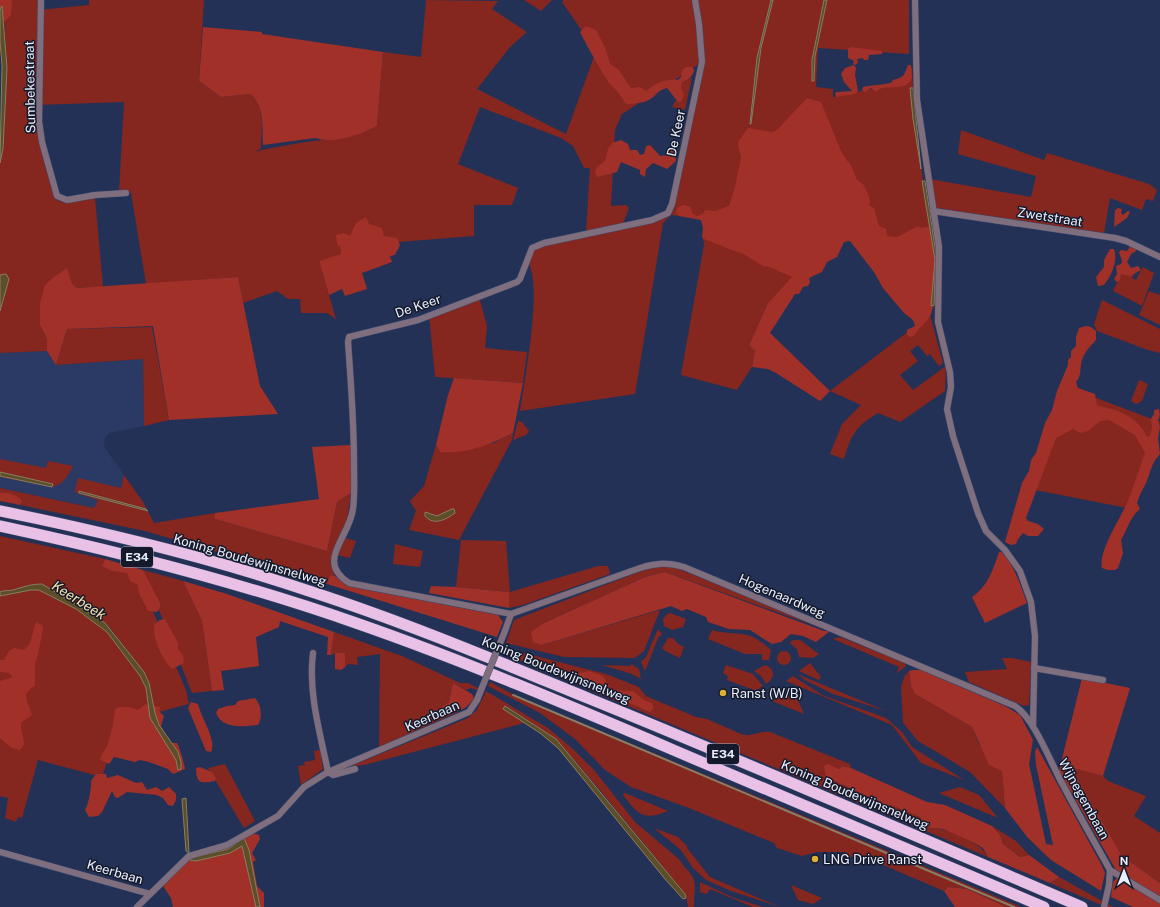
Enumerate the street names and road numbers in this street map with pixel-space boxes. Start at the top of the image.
street label: Sumbekestraat [22,41,38,133]
street label: De Keer [664,108,688,158]
street label: Zwetstraat [1016,204,1084,230]
street label: De Keer [393,291,443,321]
street label: Koning Boudewijnsnelweg [172,531,328,589]
road number: E34 [121,547,153,567]
street label: Hogenaardweg [737,571,827,621]
street label: Koning Boudewijnsnelweg [480,633,632,707]
street label: Keerbaan [403,697,461,735]
road number: E34 [707,744,739,764]
street label: Wijnegembaan [1056,756,1112,842]
street label: Koning Boudewijnsnelweg [779,757,931,833]
street label: Keerbaan [85,857,145,887]

